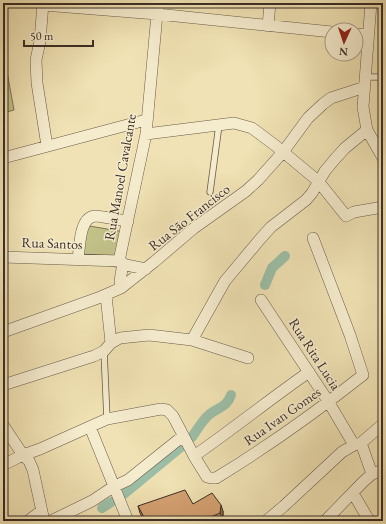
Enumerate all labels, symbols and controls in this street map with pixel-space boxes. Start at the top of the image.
scale bar [24,22,93,48]
north arrow [324,22,364,62]
text: 50 m [30,28,54,44]
text: N [339,45,348,59]
street label: Rua Manoel Cavalcante [100,112,140,242]
street label: Rua São Francisco [145,180,233,254]
street label: Rua Santos [21,233,83,253]
street label: Rua Rita Lucia [285,315,345,394]
street label: Rua Ivan Gomes [240,382,325,449]

